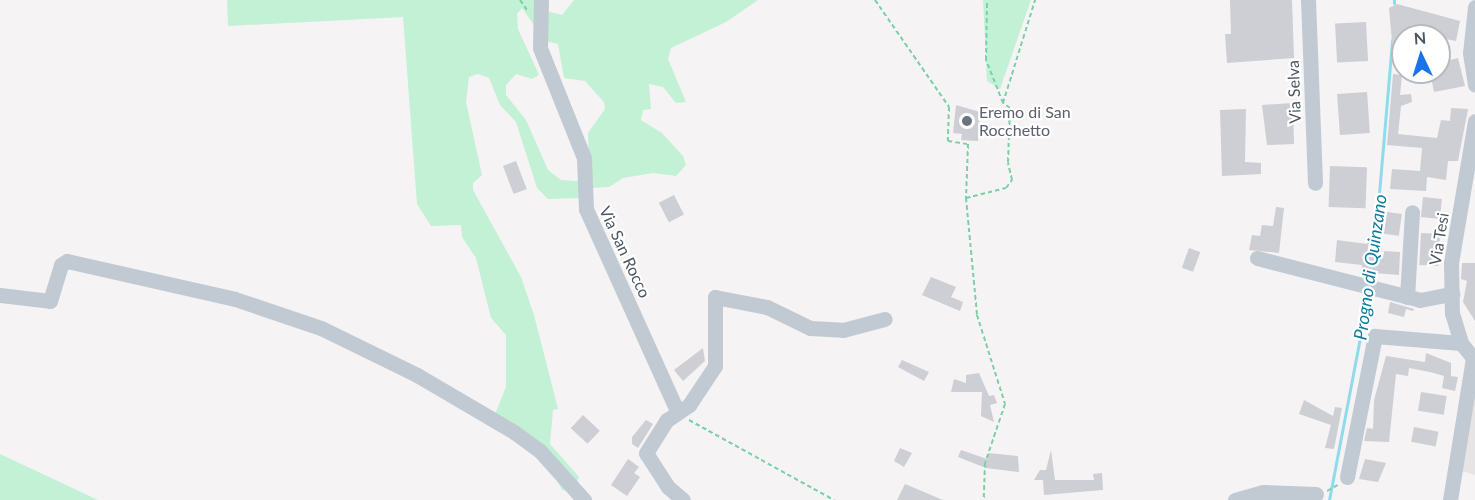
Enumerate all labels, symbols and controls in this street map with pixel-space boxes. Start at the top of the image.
north arrow [1391,24,1451,84]
text: N [1413,28,1427,47]
street label: Via Selva [1283,60,1305,124]
place label: Eremo di San Rocchetto [979,102,1071,140]
marker: Eremo di San Rocchetto [960,114,974,128]
water label: Progno di Quinzano [1349,193,1391,341]
street label: Via San Rocco [595,203,655,301]
street label: Via Tesi [1425,211,1453,267]

